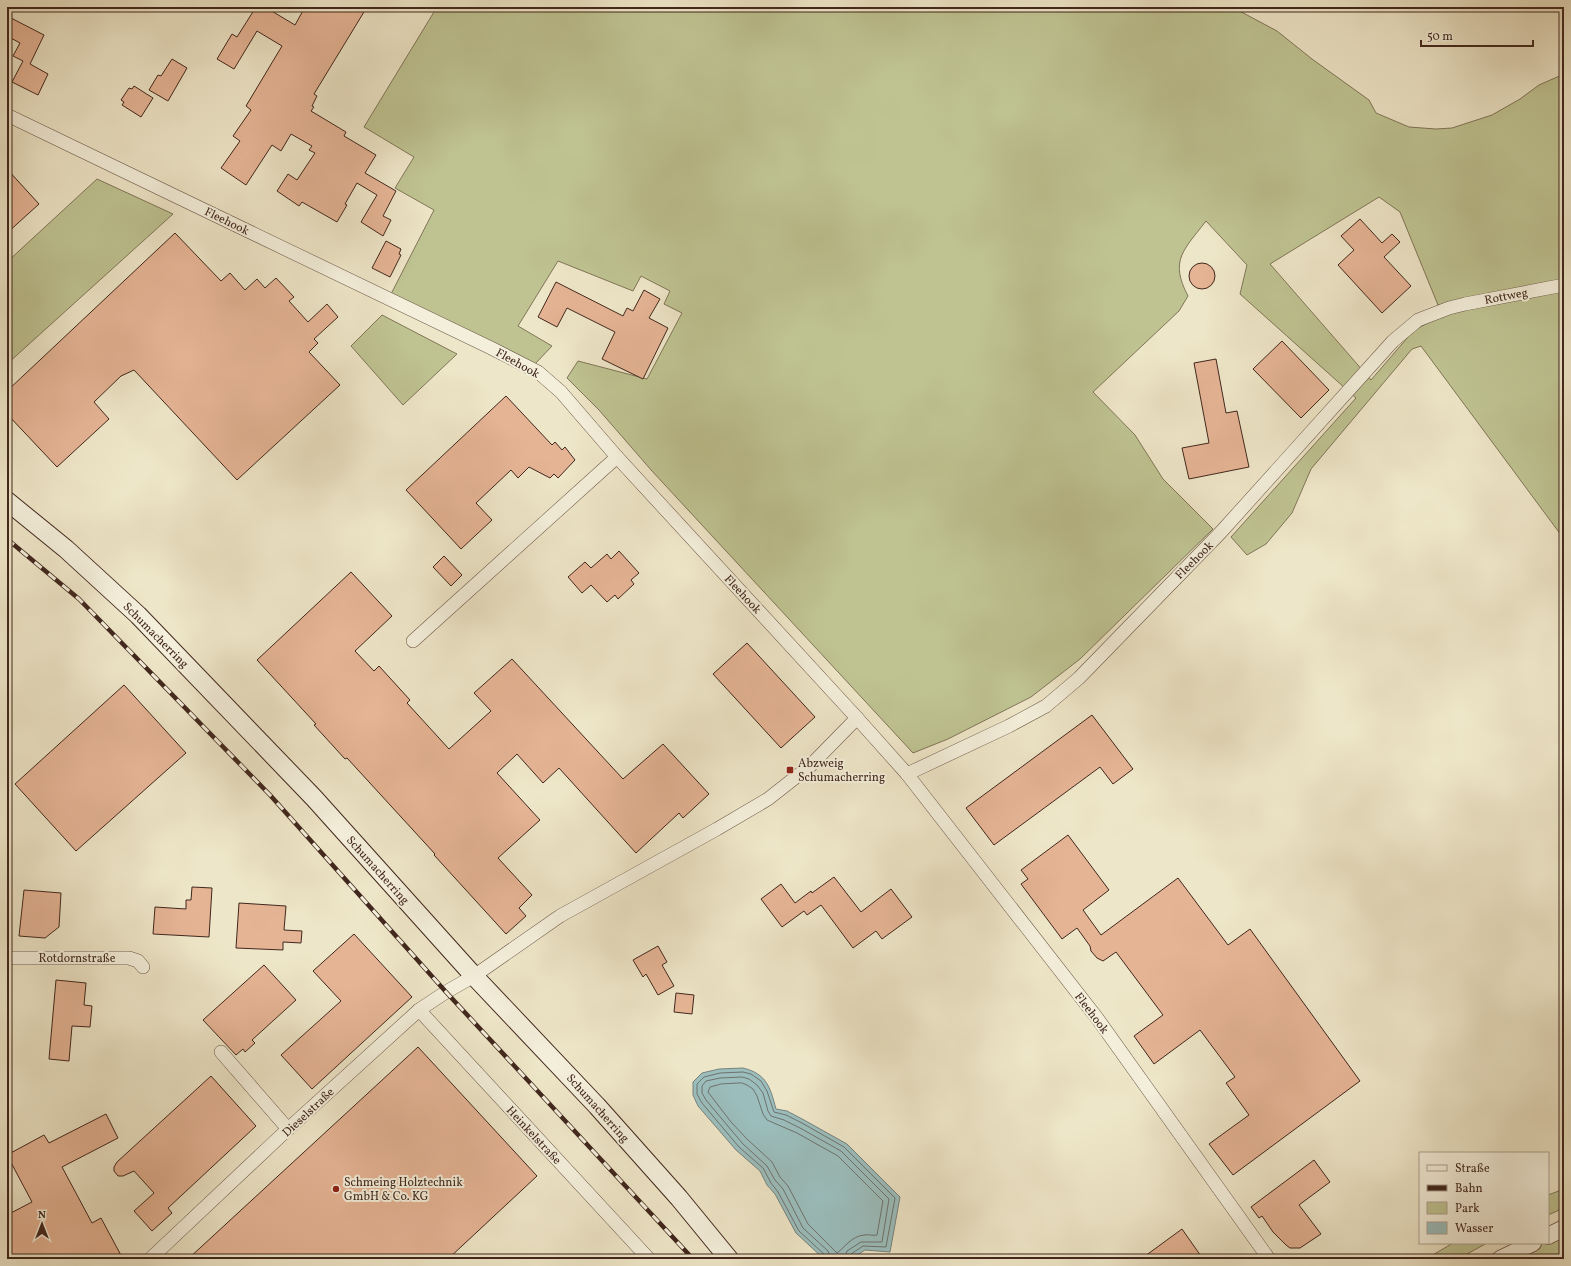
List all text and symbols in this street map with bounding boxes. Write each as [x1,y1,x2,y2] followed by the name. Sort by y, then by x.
[1421,22,1533,48] scale bar
[1427,29,1453,45] text: 50 m
[201,204,252,240] street label: Fleehook
[1483,285,1529,309] street label: Rottweg
[493,345,543,383] street label: Fleehook
[1172,538,1218,583] street label: Fleehook
[720,572,765,618] street label: Fleehook
[119,599,192,672] street label: Schumacherring
[798,756,885,786] place label: Abzweig Schumacherring
[785,765,795,775] marker: Abzweig Schumacherring
[342,833,412,908] street label: Schumacherring
[38,951,116,967] street label: Rotdornstraße
[1070,990,1112,1038] street label: Fleehook
[562,1071,632,1146] street label: Schumacherring
[279,1084,338,1141] street label: Dieselstraße
[502,1103,565,1169] street label: Heinkelstraße
[1419,1152,1549,1244] legend
[1455,1161,1490,1177] text: Straße
[344,1175,463,1205] place label: Schmeing Holztechnik GmbH & Co. KG
[1455,1181,1483,1197] text: Bahn
[331,1184,341,1194] marker: Schmeing Holztechnik GmbH & Co. KG
[1455,1201,1480,1217] text: Park
[22,1204,62,1244] north arrow
[38,1208,46,1223] text: N
[1455,1221,1493,1237] text: Wasser

